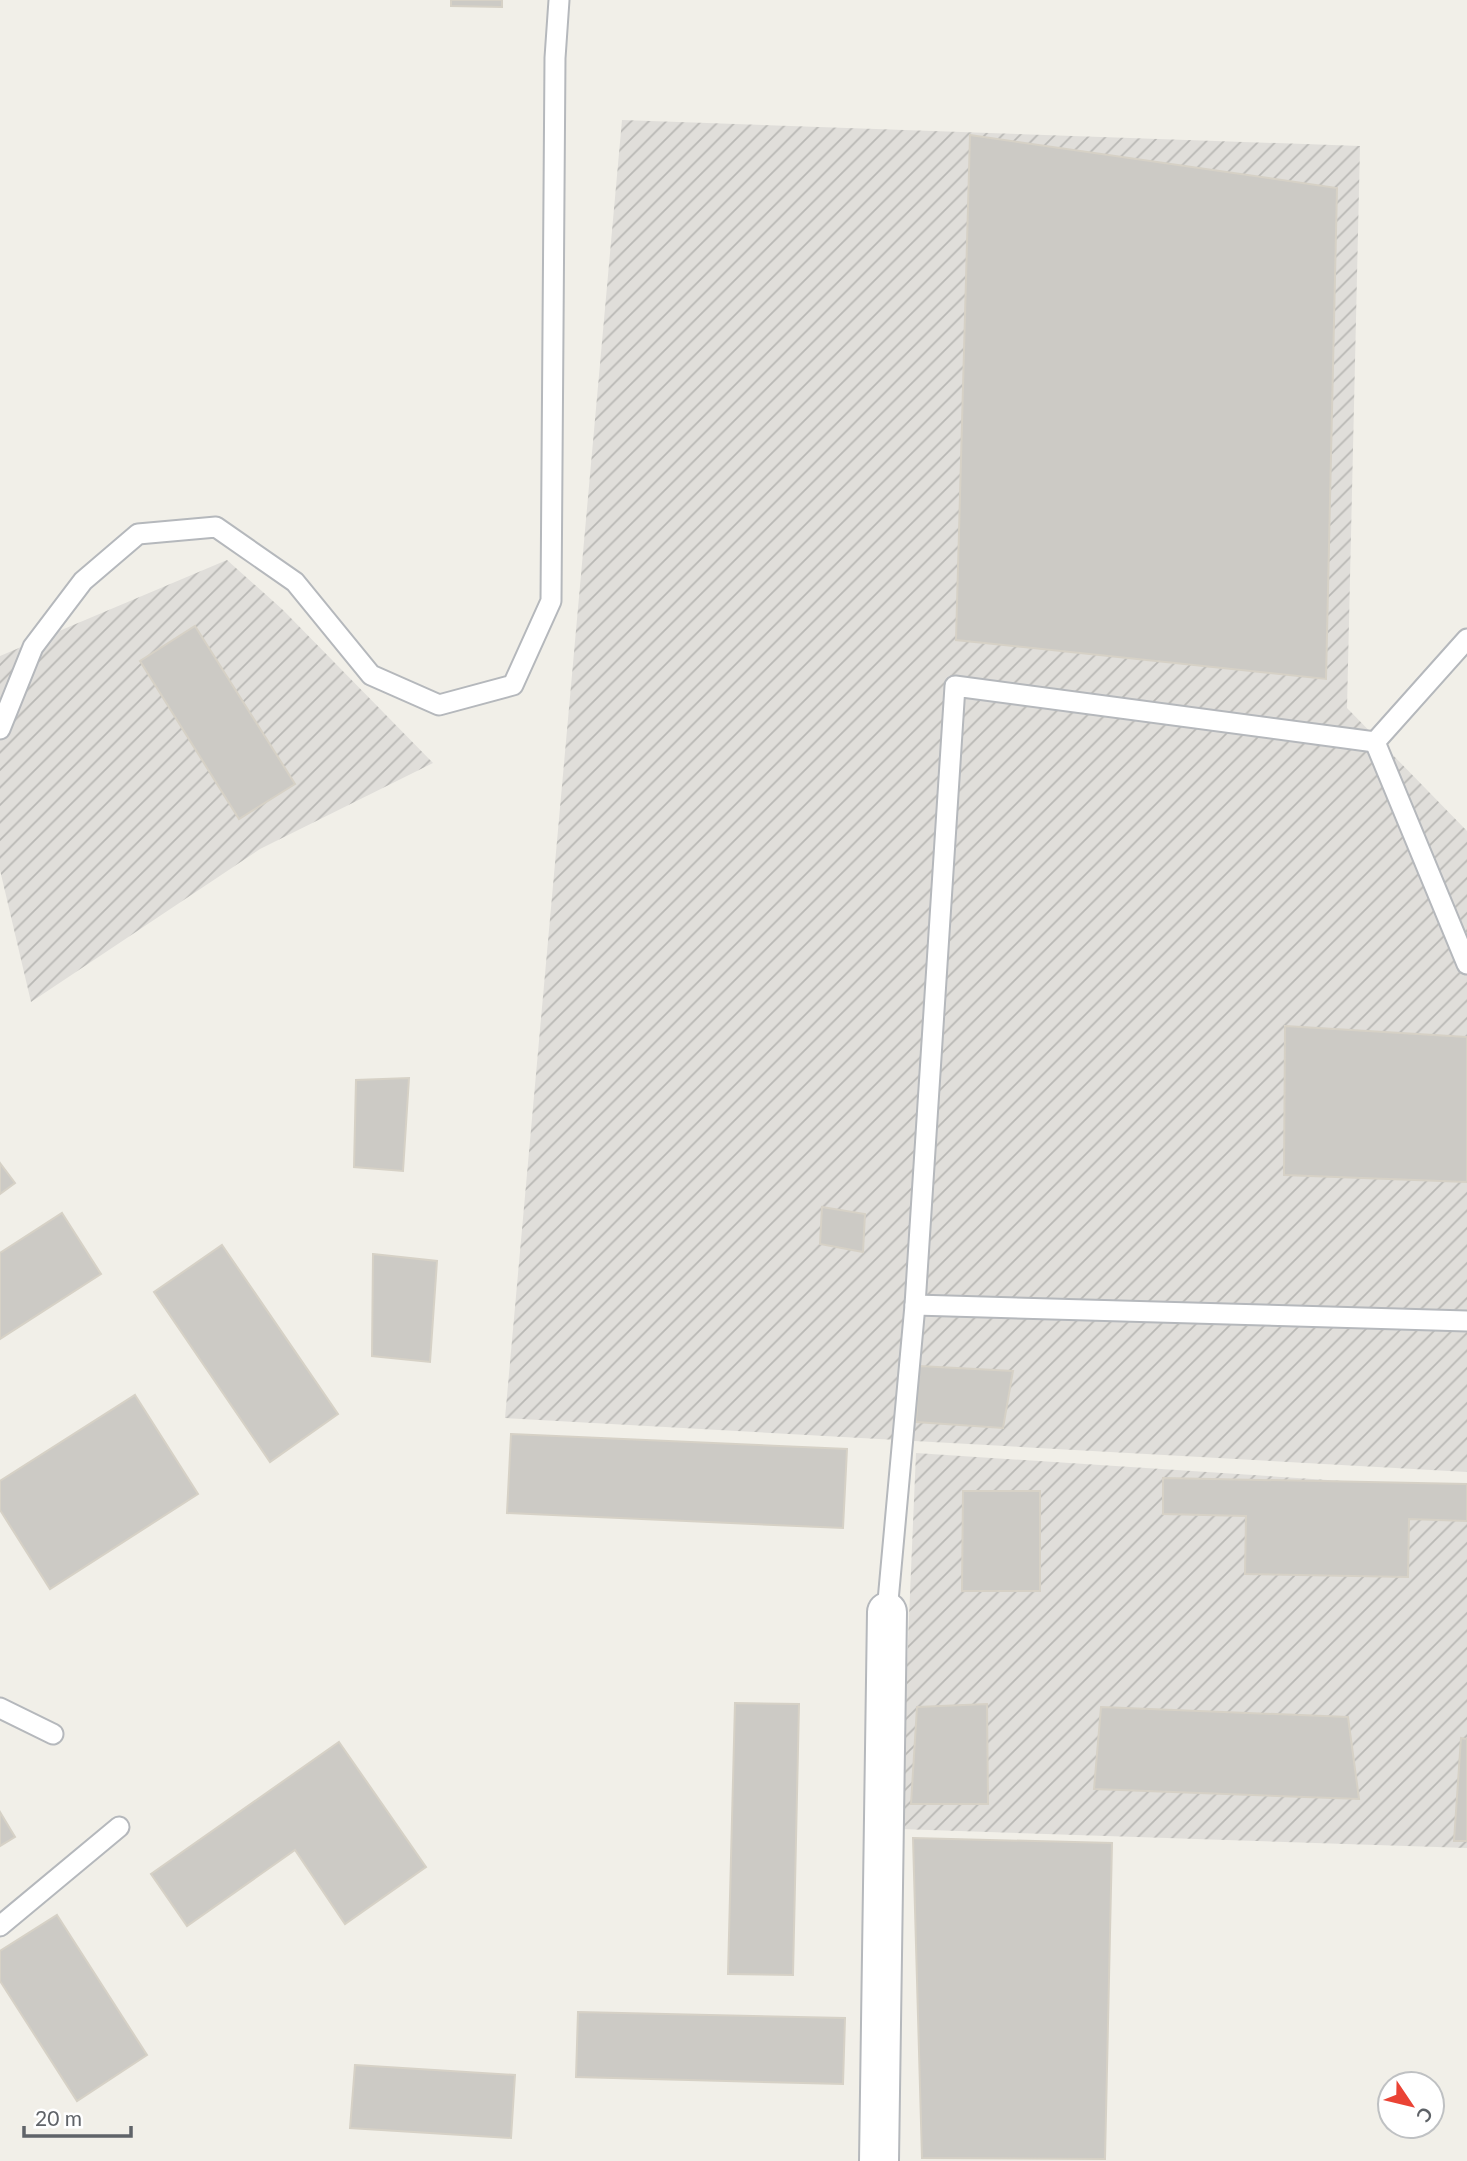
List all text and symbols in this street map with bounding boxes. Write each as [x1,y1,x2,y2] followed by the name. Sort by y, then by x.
[1376,2070,1446,2140] north arrow
[24,2094,131,2138] scale bar
[1412,2103,1438,2127] text: С
[35,2105,82,2130] text: 20 m

